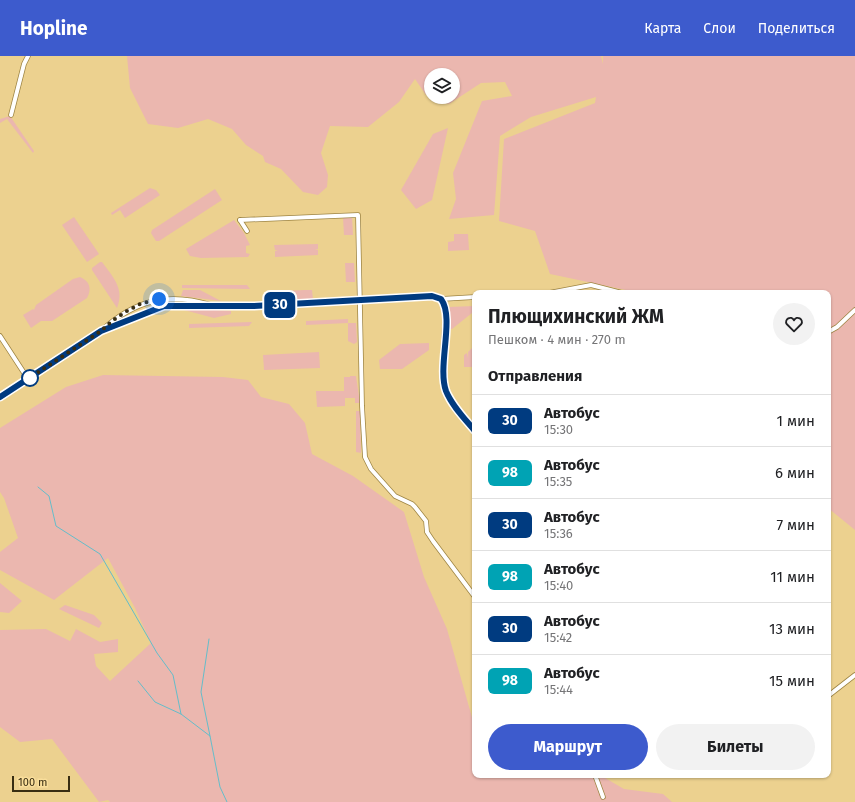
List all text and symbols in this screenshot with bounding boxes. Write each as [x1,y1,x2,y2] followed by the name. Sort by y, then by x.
[20,17,88,40] text: Hopline
[644,20,681,37] text: Карта
[703,20,736,37] text: Слои
[758,20,835,37] text: Поделиться
[424,68,460,104] map controls
[424,68,460,104] button: layers
[149,289,169,309] your location
[262,292,298,318] line badge: 30
[272,296,288,313] text: 30
[773,303,815,345] button: heart
[488,305,664,328] text: Плющихинский ЖМ
[488,332,626,347] text: Пешком · 4 мин · 270 m
[488,367,582,385] text: Отправления
[21,369,39,387] unlabelled marker
[544,404,600,422] text: Автобус
[502,412,518,429] text: 30
[777,412,815,430] text: 1 мин
[544,422,573,437] text: 15:30
[544,456,600,474] text: Автобус
[502,464,518,481] text: 98
[775,464,815,482] text: 6 мин
[544,474,572,489] text: 15:35
[544,508,600,526] text: Автобус
[502,516,518,533] text: 30
[776,516,815,534] text: 7 мин
[544,526,573,541] text: 15:36
[544,560,600,578] text: Автобус
[502,568,518,585] text: 98
[770,568,815,586] text: 11 мин
[544,578,573,593] text: 15:40
[544,612,600,630] text: Автобус
[502,620,518,637] text: 30
[769,620,815,638] text: 13 мин
[544,630,572,645] text: 15:42
[544,664,600,682] text: Автобус
[502,672,518,689] text: 98
[769,672,815,690] text: 15 мин
[544,682,573,697] text: 15:44
[488,724,648,770] button: Маршрут
[656,724,815,770] button: Билеты
[12,774,70,793] scale bar
[18,776,47,789] text: 100 m

